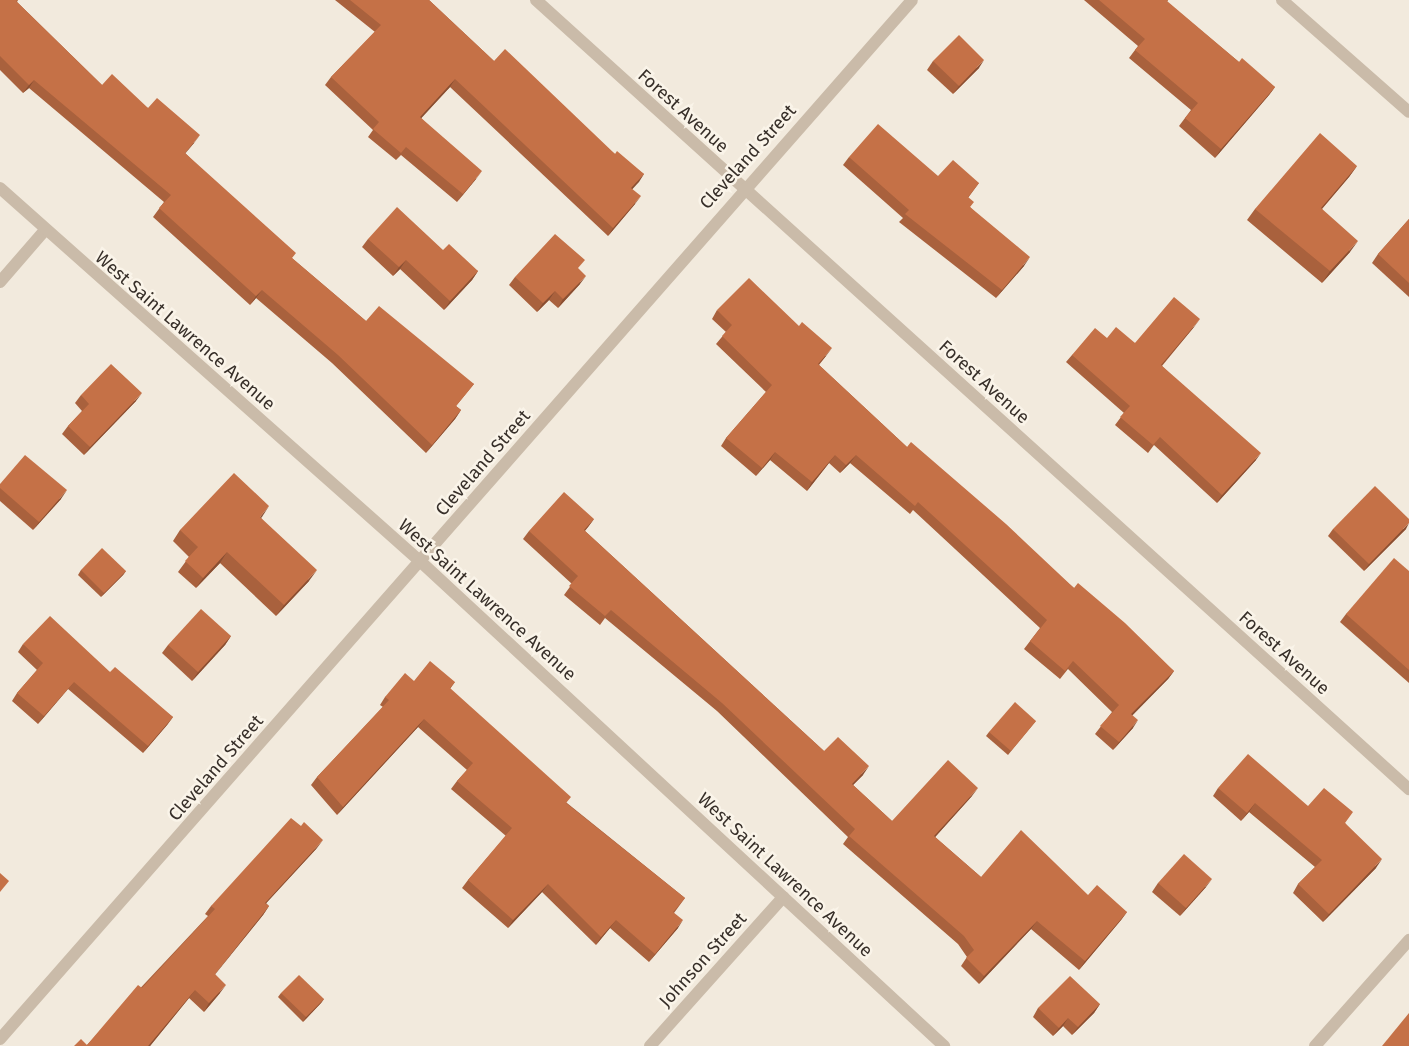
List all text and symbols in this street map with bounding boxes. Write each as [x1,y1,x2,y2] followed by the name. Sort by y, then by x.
[633,65,733,157] street label: Forest Avenue
[695,100,801,214] street label: Cleveland Street
[91,247,279,415] street label: West Saint Lawrence Avenue
[934,336,1034,428] street label: Forest Avenue
[431,406,535,520] street label: Cleveland Street
[394,515,580,685] street label: West Saint Lawrence Avenue
[1234,607,1334,699] street label: Forest Avenue
[164,711,268,825] street label: Cleveland Street
[693,788,877,962] street label: West Saint Lawrence Avenue
[655,908,751,1012] street label: Johnson Street

